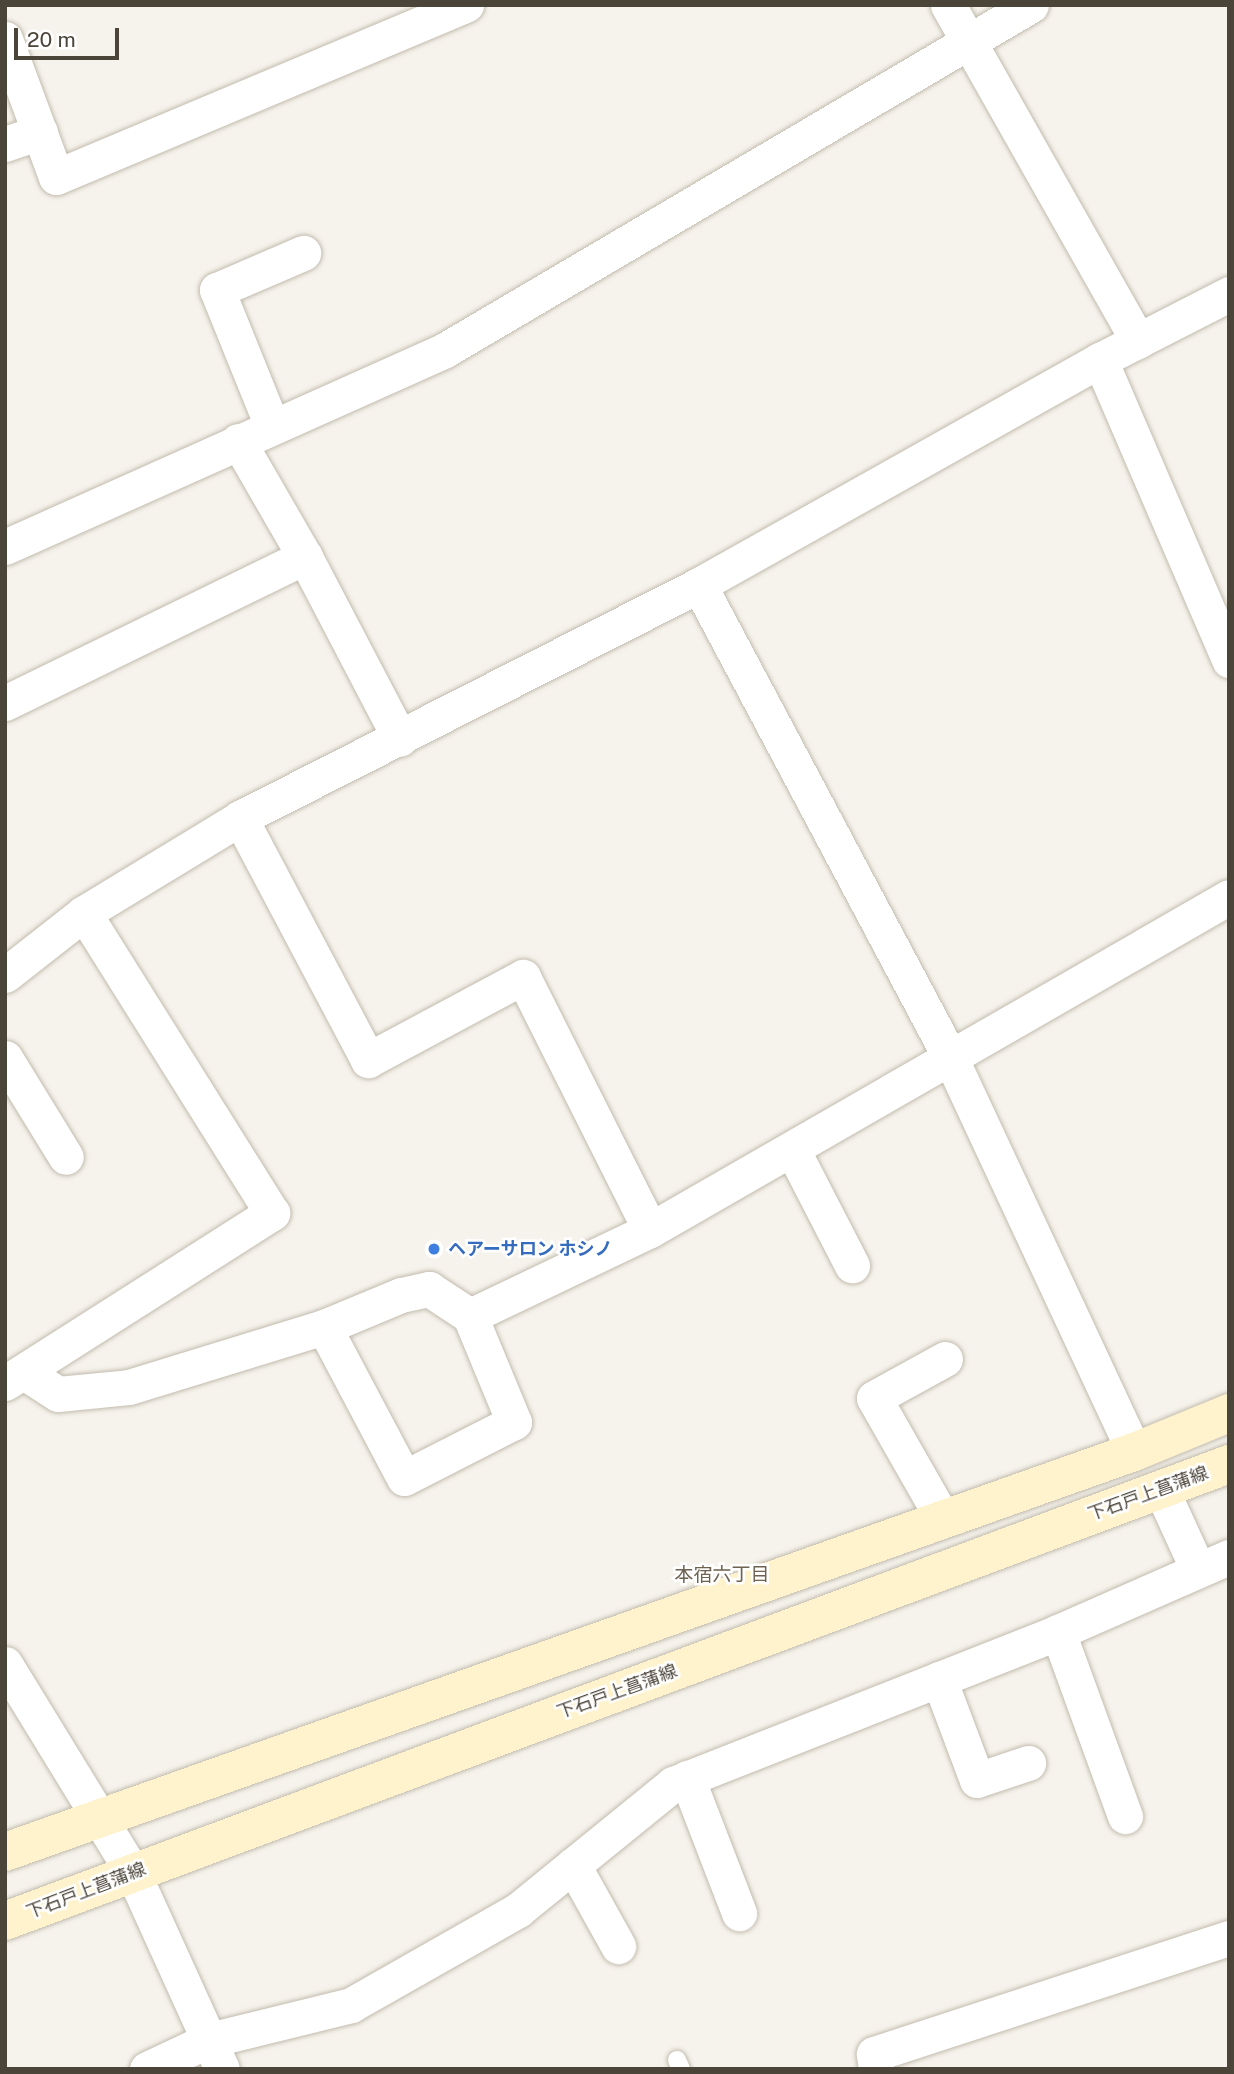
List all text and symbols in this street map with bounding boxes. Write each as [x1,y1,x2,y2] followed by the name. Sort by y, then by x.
[18,14,122,58] scale bar
[27,27,76,52] text: 20 m
[448,1238,613,1260] place label: ヘアーサロン ホシノ
[426,1241,442,1257] marker: ヘアーサロン ホシノ
[1085,1462,1211,1526] street label: 下石戸上菖蒲線
[675,1564,769,1586] district label: 本宿六丁目
[554,1660,680,1724] street label: 下石戸上菖蒲線
[23,1858,149,1924] street label: 下石戸上菖蒲線

